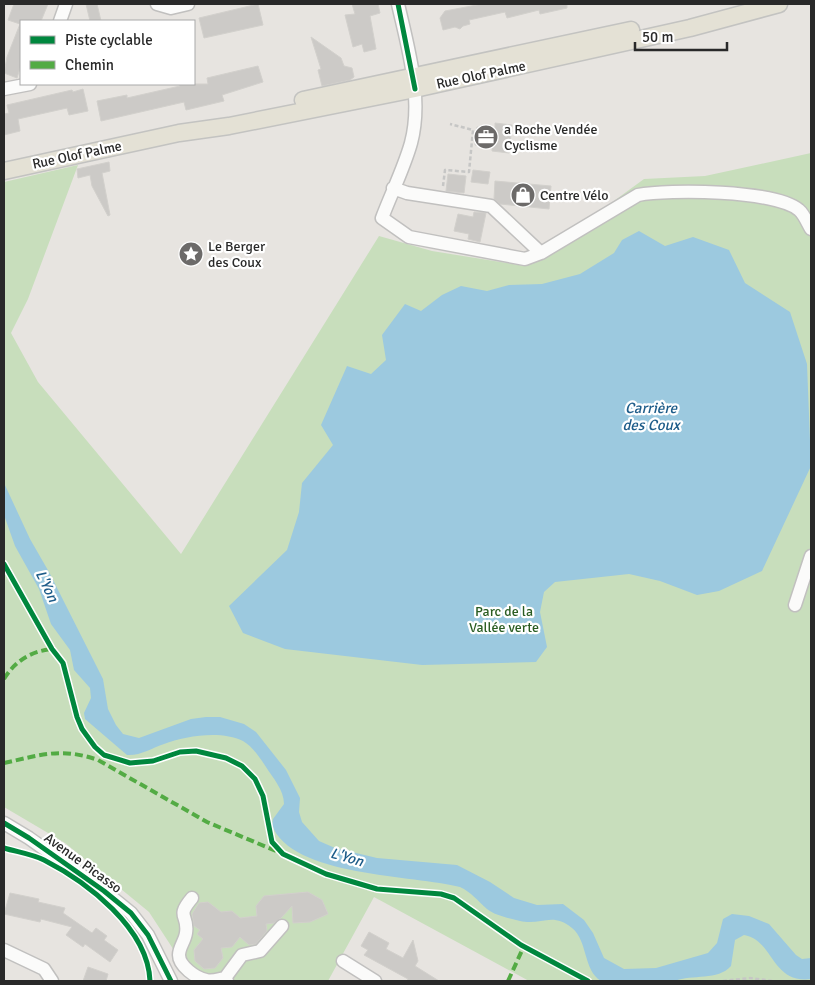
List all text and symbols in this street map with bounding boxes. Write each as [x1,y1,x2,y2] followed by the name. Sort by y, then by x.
[20,20,195,85] legend
[635,20,728,52] scale bar
[642,28,673,46] text: 50 m
[65,31,153,49] text: Piste cyclable
[65,56,114,74] text: Chemin
[435,57,527,93] street label: Rue Olof Palme
[504,121,597,154] place label: a Roche Vendée Cyclisme
[473,124,499,150] office icon: a Roche Vendée Cyclisme
[31,137,123,173] street label: Rue Olof Palme
[510,182,536,208] shop icon: Centre Vélo
[540,187,608,204] place label: Centre Vélo
[208,238,266,271] place label: Le Berger des Coux
[178,241,204,267] place icon: Le Berger des Coux
[622,399,682,434] water label: Carrière des Coux
[32,567,63,606] water label: L'Yon
[469,603,539,636] park label: Parc de la Vallée verte
[41,829,125,897] street label: Avenue Picasso
[328,844,366,870] water label: L'Yon

